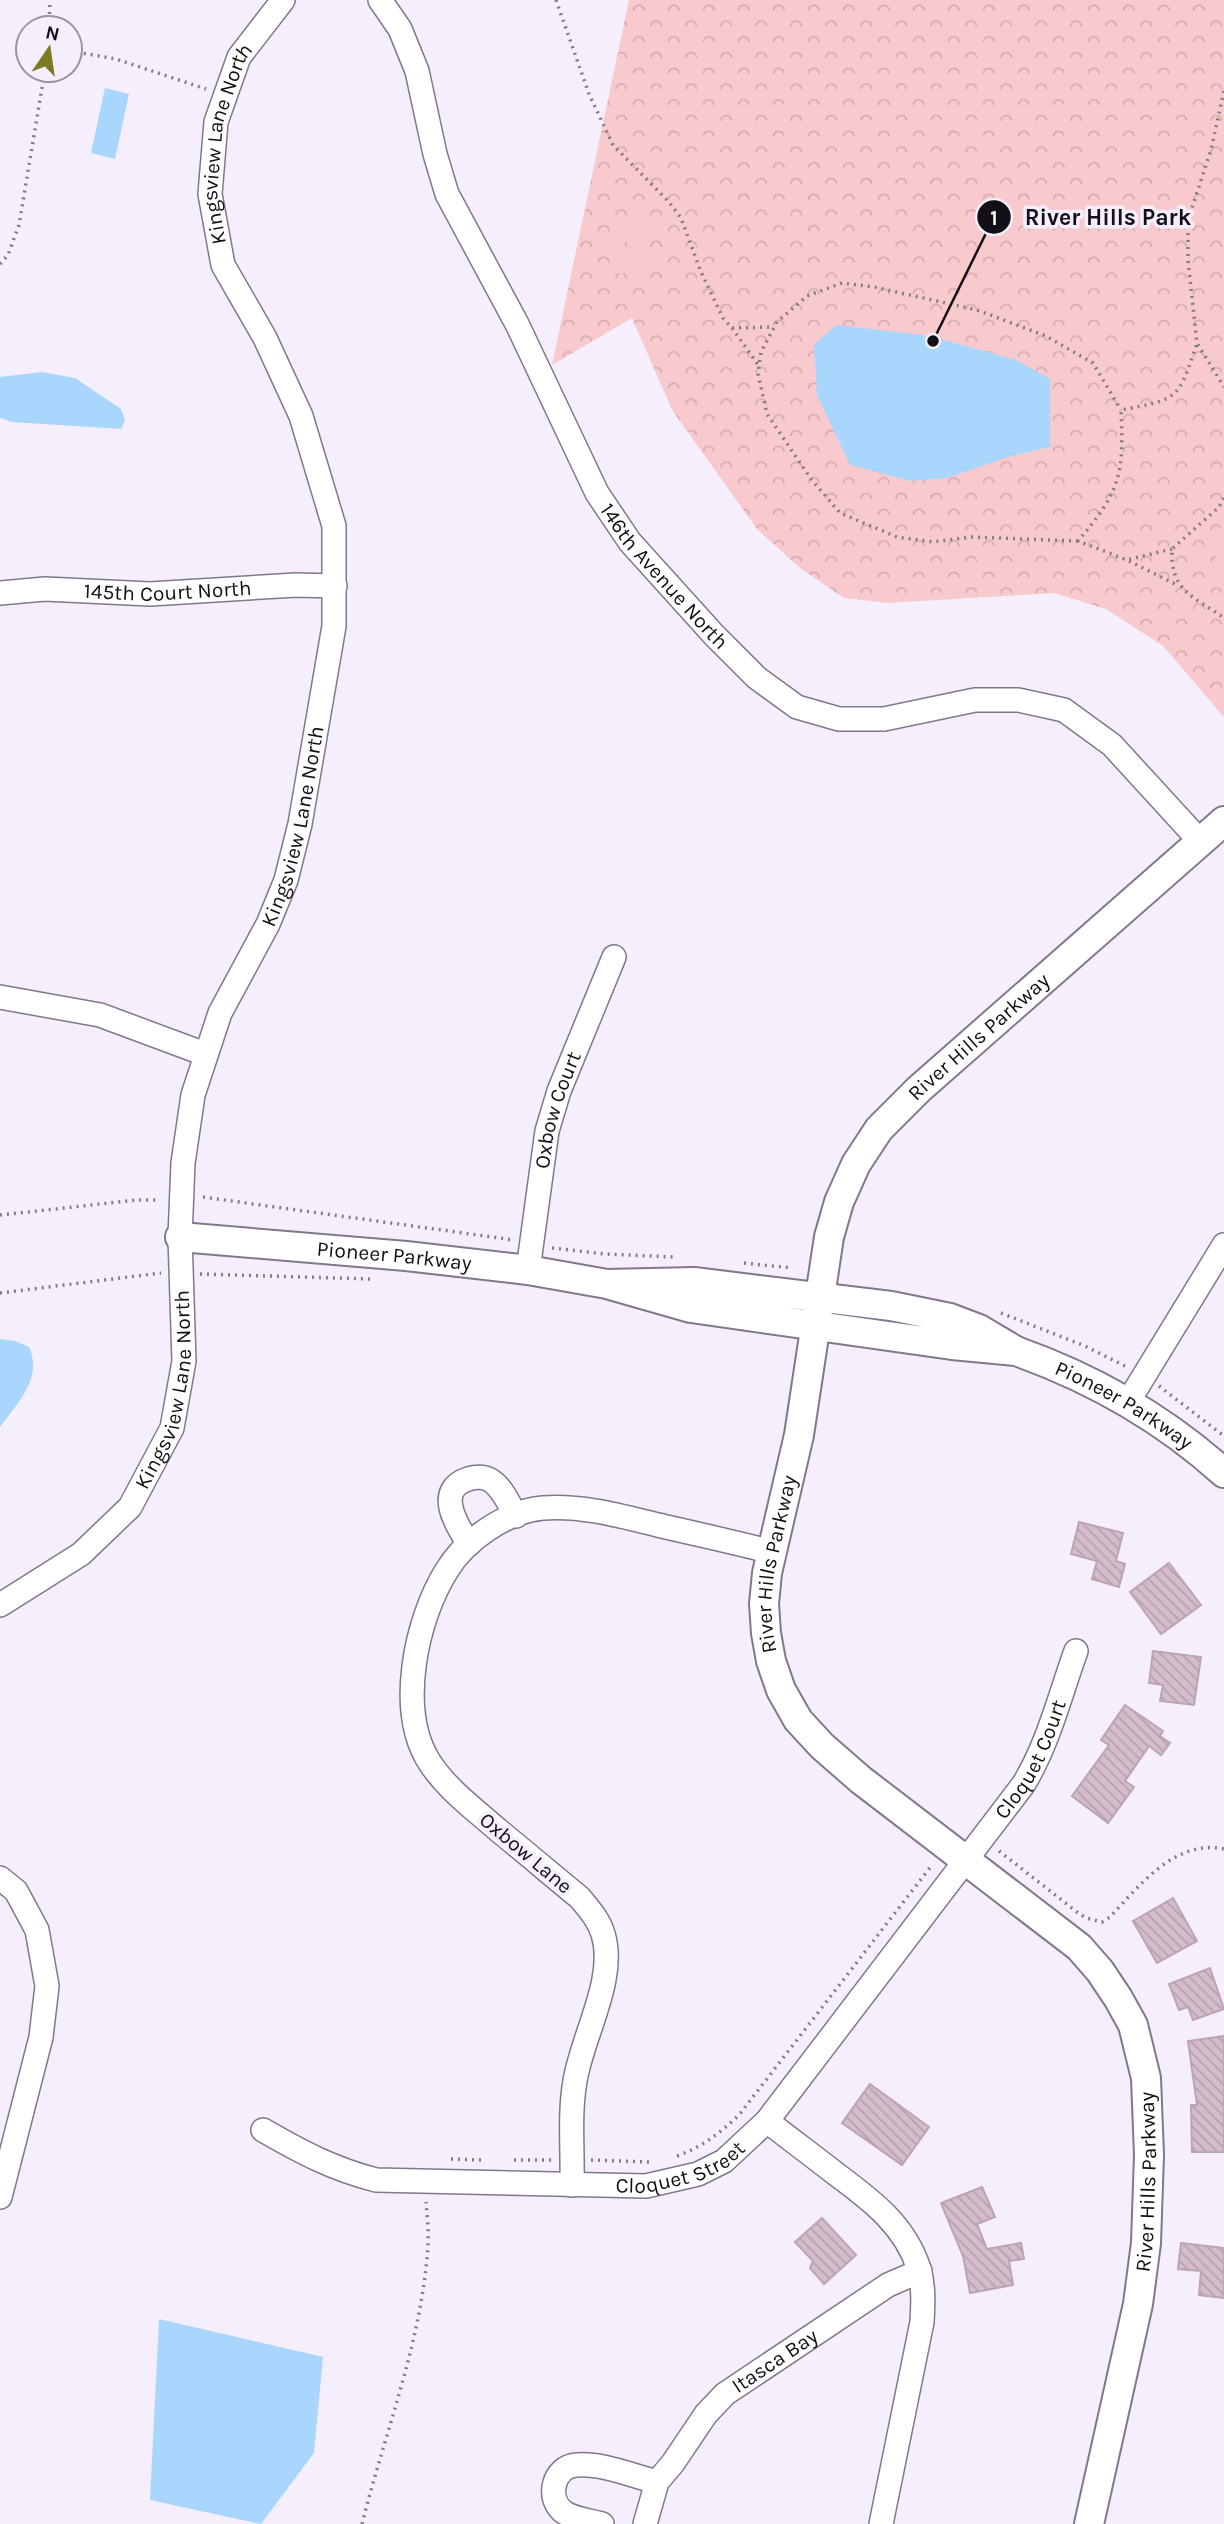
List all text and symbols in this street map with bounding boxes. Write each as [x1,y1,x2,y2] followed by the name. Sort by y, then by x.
[14,14,84,84] north arrow
[43,21,62,46] text: N
[198,38,257,246] street label: Kingsview Lane North
[976,195,1206,239] callout: River Hills Park
[1025,204,1192,231] text: River Hills Park
[990,206,998,230] text: 1
[595,499,733,654] street label: 146th Avenue North
[83,576,252,606] street label: 145th Court North
[256,724,329,930] street label: Kingsview Lane North
[903,968,1054,1105] street label: River Hills Parkway
[530,1048,586,1170] street label: Oxbow Court
[316,1237,473,1275] street label: Pioneer Parkway
[130,1290,196,1493] street label: Kingsview Lane North
[1051,1356,1198,1455] street label: Pioneer Parkway
[752,1473,801,1655] street label: River Hills Parkway
[990,1697,1071,1824] street label: Cloquet Court
[475,1807,577,1899] street label: Oxbow Lane
[1130,2091,1161,2273] street label: River Hills Parkway
[615,2136,750,2198] street label: Cloquet Street
[727,2323,822,2398] street label: Itasca Bay

